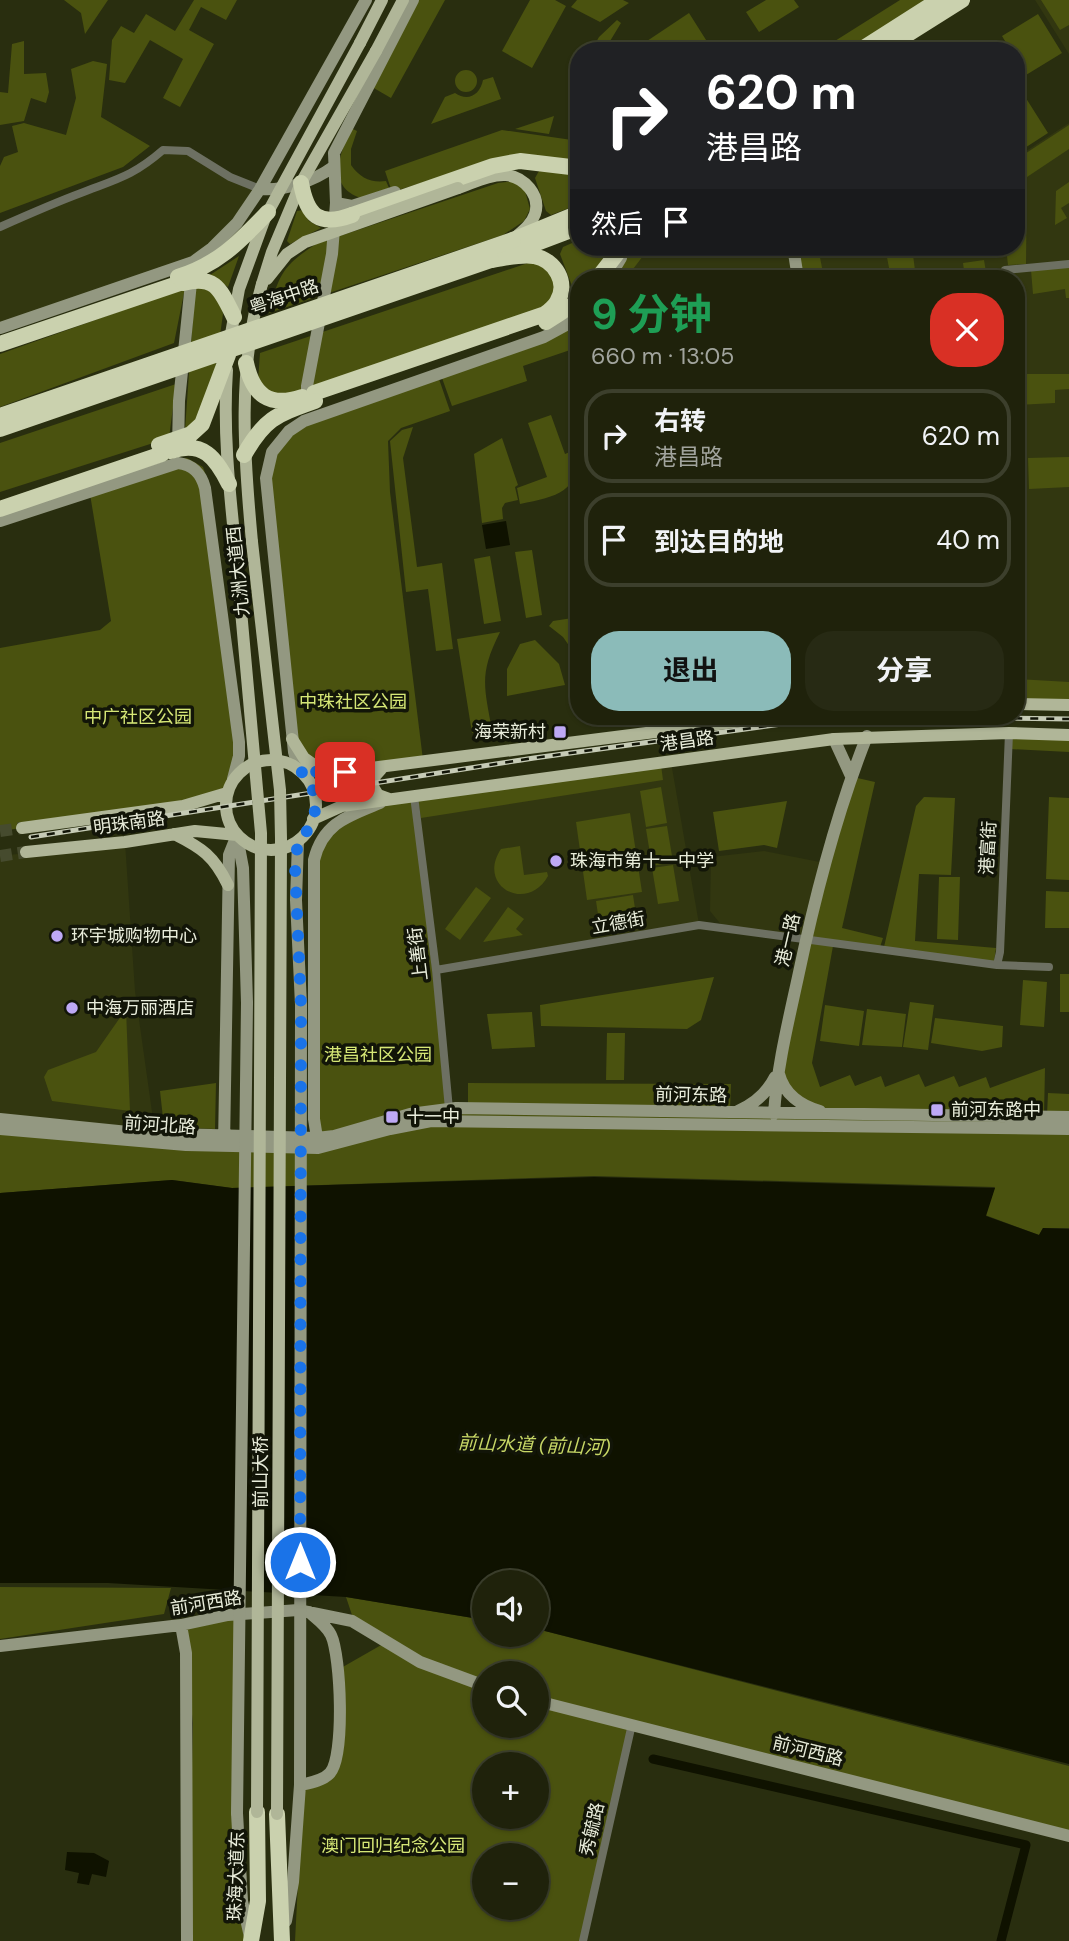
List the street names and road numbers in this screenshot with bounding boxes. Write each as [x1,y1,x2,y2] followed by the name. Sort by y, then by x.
[246,274,322,320] street label: 粤海中路
[221,525,255,617] street label: 九洲大道西
[659,725,715,757] street label: 港昌路
[92,806,166,840] street label: 明珠南路
[975,820,1001,876] street label: 港富街
[589,906,647,940] street label: 立德街
[770,911,806,969] street label: 港一路
[403,926,433,982] street label: 上善街
[655,1082,727,1108] street label: 前河东路
[123,1111,197,1139] street label: 前河北路
[249,1436,273,1508] street label: 前山大桥
[169,1586,243,1620] street label: 前河西路
[770,1731,846,1771] street label: 前河西路
[574,1800,610,1858] street label: 秀毓路
[222,1831,250,1921] street label: 珠海大道东

